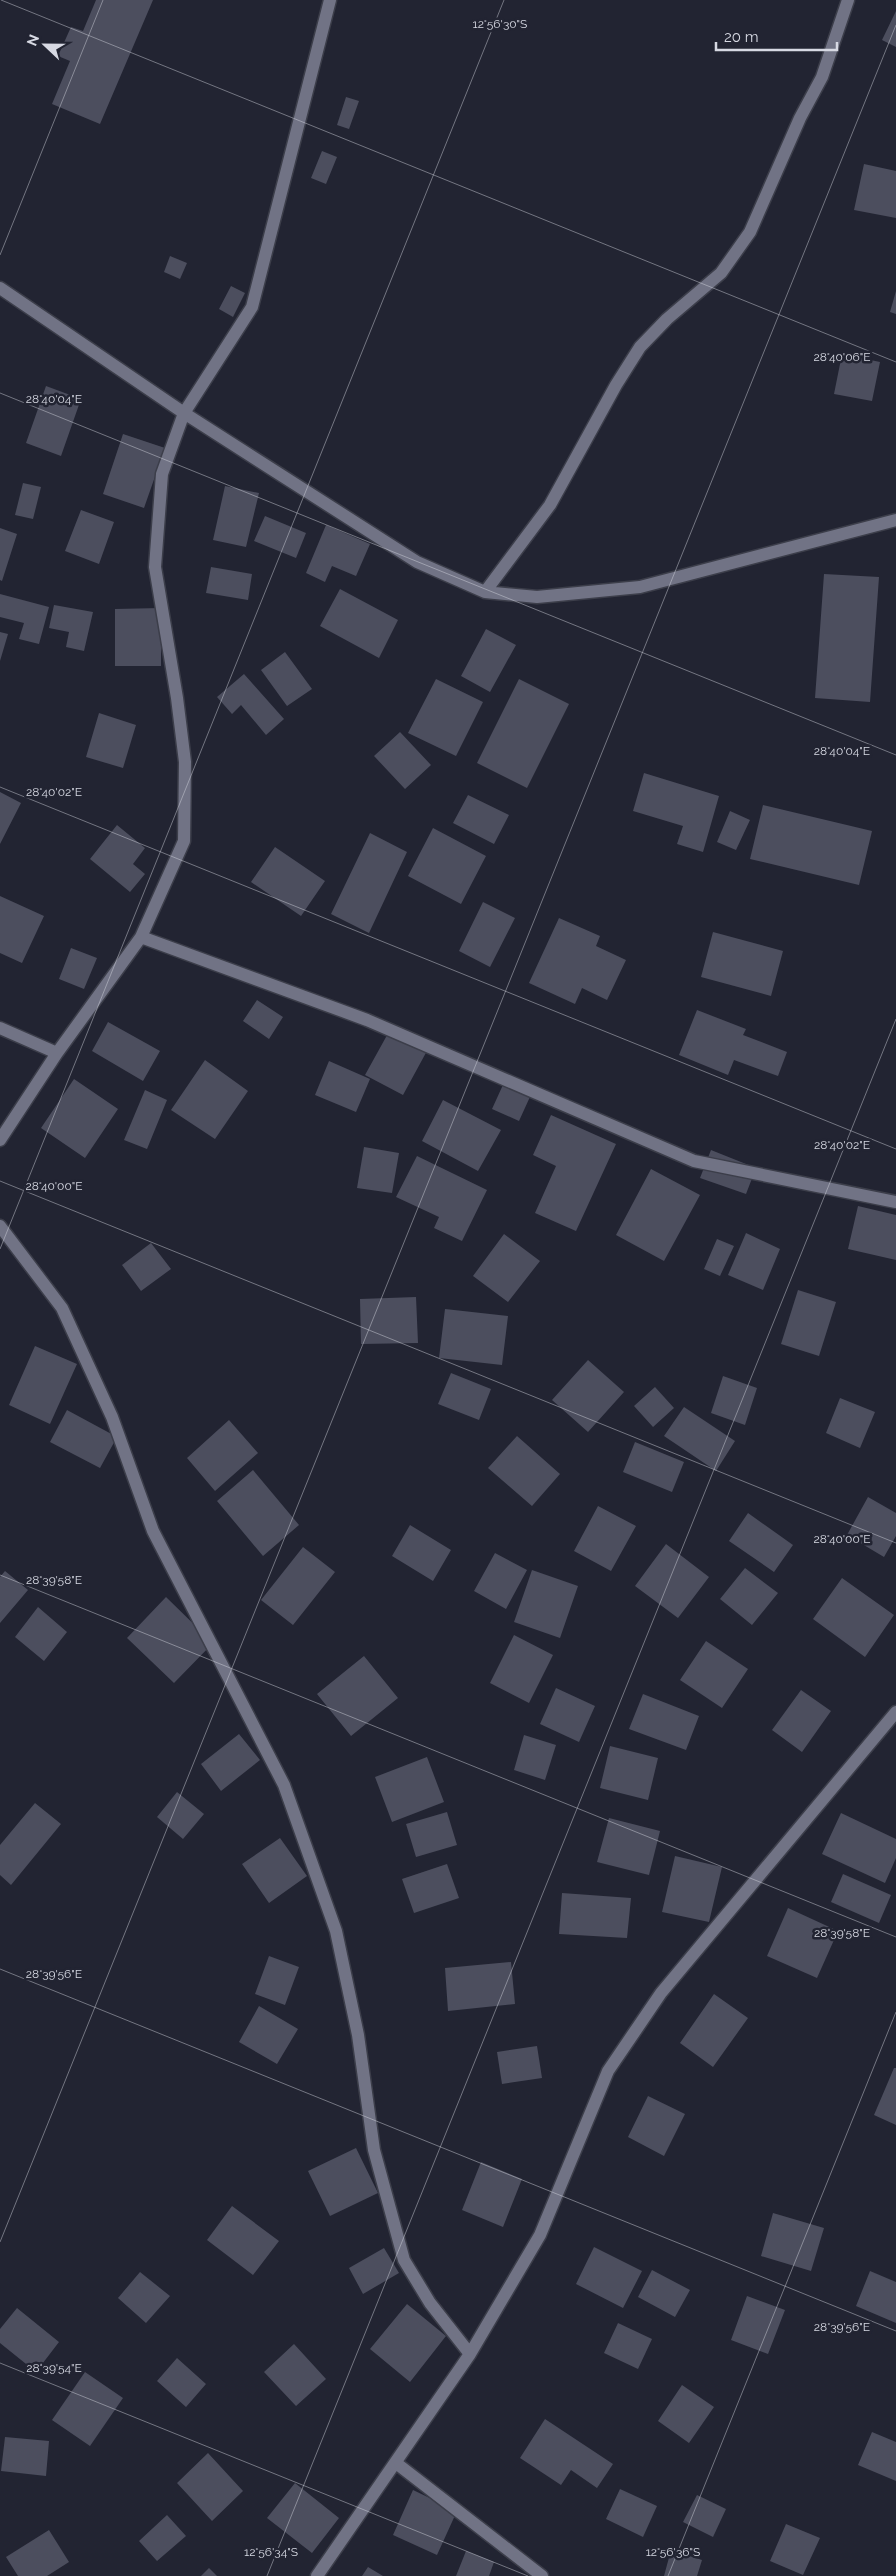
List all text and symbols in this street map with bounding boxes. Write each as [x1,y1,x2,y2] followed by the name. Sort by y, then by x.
[473,17,527,31] text: 12°56'30"S
[20,20,70,70] north arrow
[716,20,837,52] scale bar
[724,28,759,46] text: 20 m
[24,32,42,48] text: N
[813,350,871,364] text: 28°40'06"E
[26,392,82,406] text: 28°40'04"E
[814,744,870,758] text: 28°40'04"E
[26,785,82,799] text: 28°40'02"E
[814,1138,870,1152] text: 28°40'02"E
[25,1179,83,1193] text: 28°40'00"E
[813,1532,871,1546] text: 28°40'00"E
[26,1573,82,1587] text: 28°39'58"E
[814,1926,870,1940] text: 28°39'58"E
[26,1967,82,1981] text: 28°39'56"E
[814,2320,870,2334] text: 28°39'56"E
[26,2361,82,2375] text: 28°39'54"E
[244,2545,298,2559] text: 12°56'34"S
[646,2545,700,2559] text: 12°56'36"S

